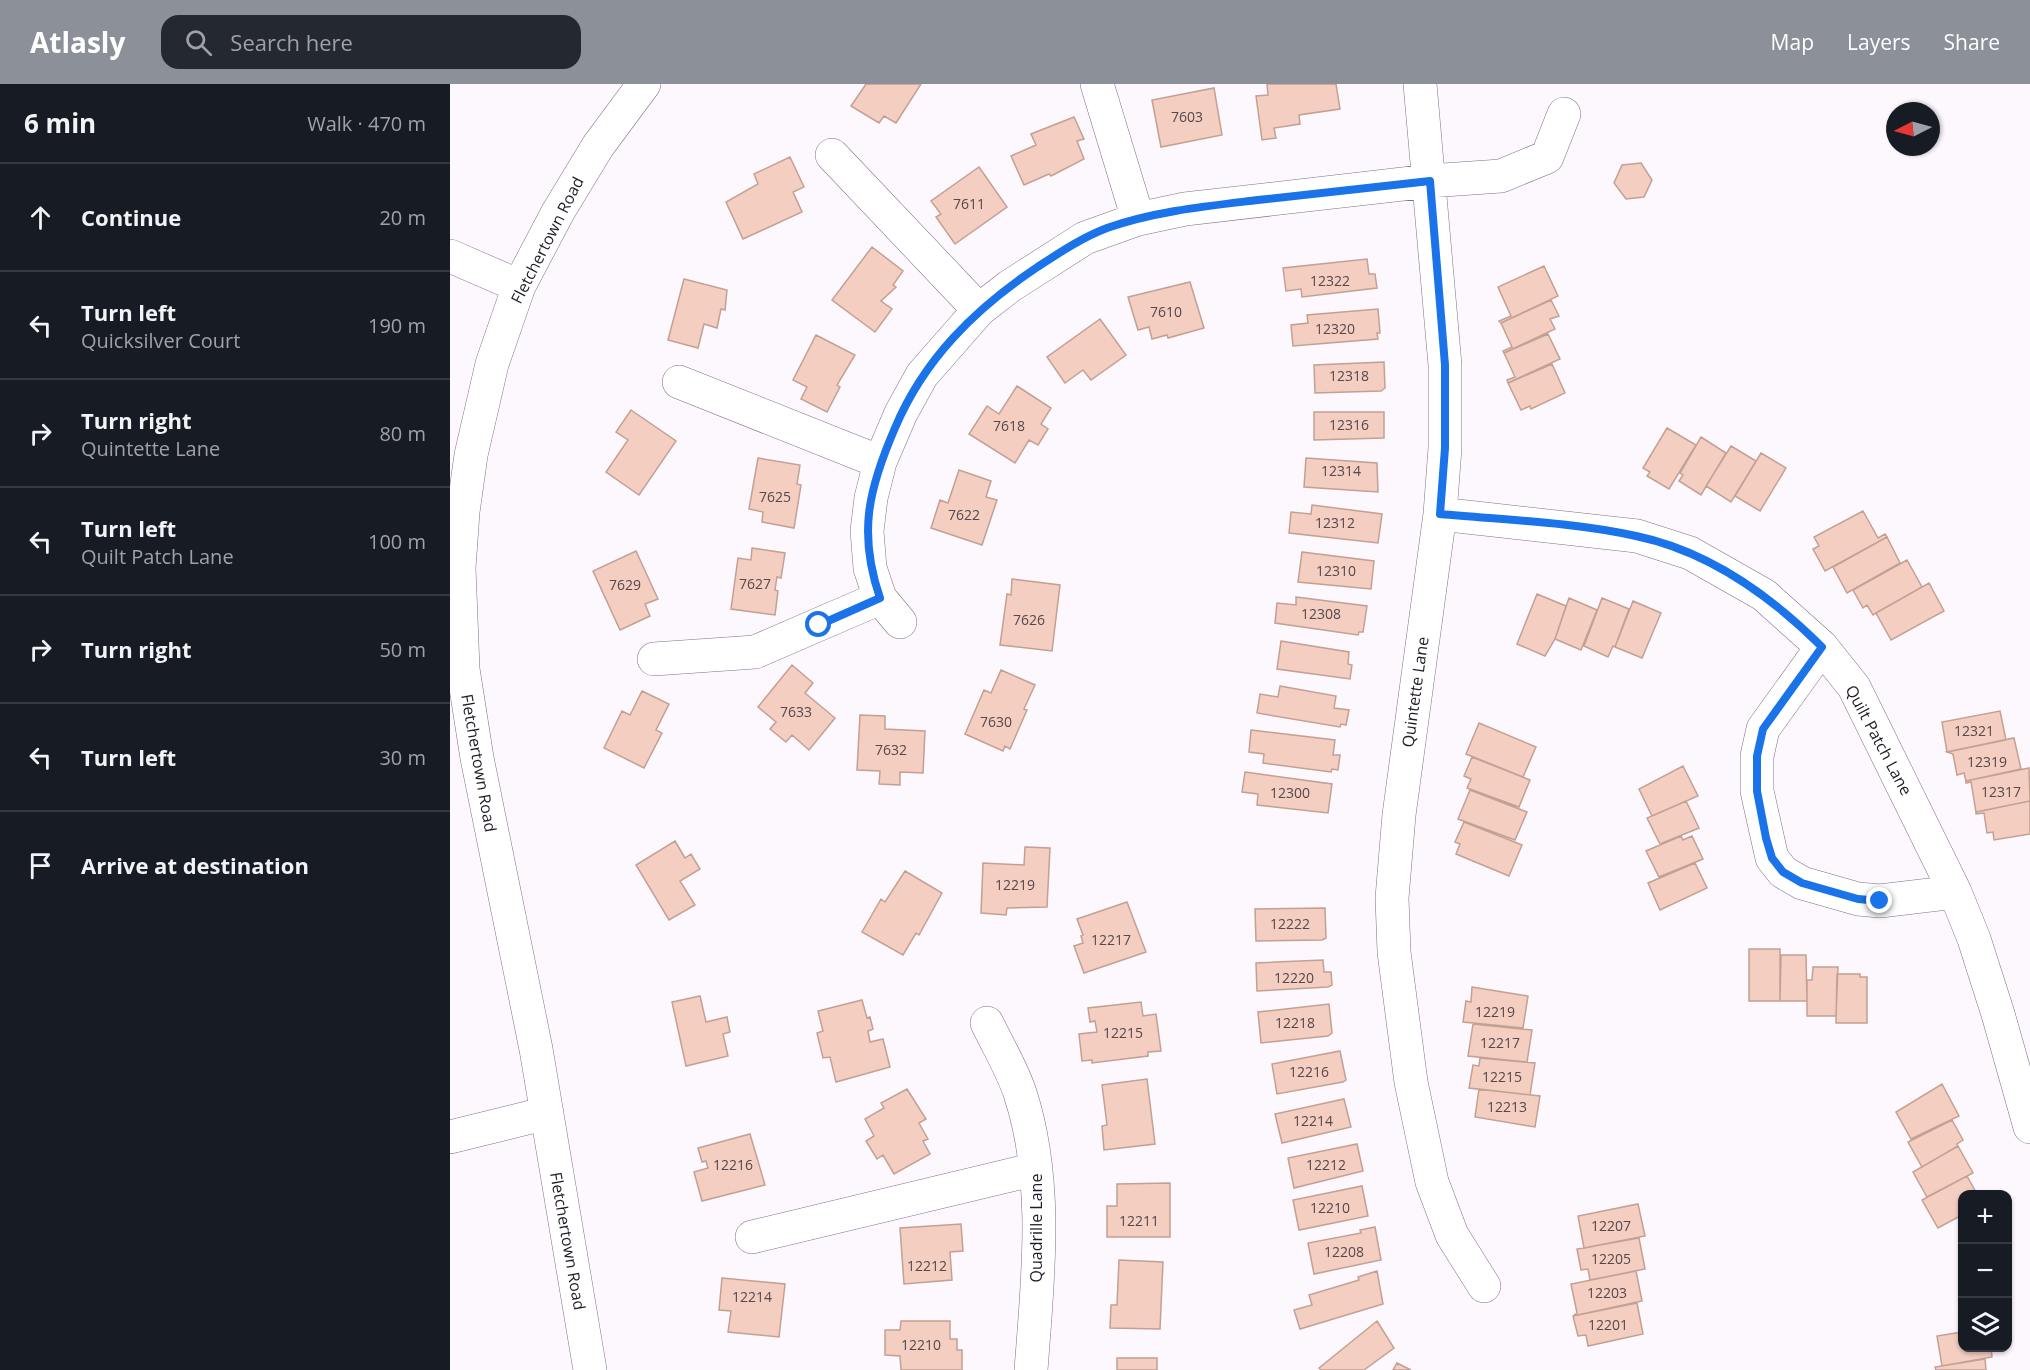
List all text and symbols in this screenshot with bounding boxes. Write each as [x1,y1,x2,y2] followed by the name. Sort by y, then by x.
[161,15,581,69] search box
[30,23,125,61] text: Atlasly
[182,26,215,59] icon: search
[230,27,353,57] text: Search here
[1771,28,1814,56] text: Map
[1847,28,1911,56] text: Layers
[1944,28,2000,56] text: Share
[1886,102,1940,156] north arrow
[24,105,96,141] text: 6 min
[1171,107,1203,126] house number: 7603
[307,110,426,137] text: Walk · 470 m
[505,173,589,307] street label: Fletchertown Road
[953,194,985,213] house number: 7611
[24,201,57,234] icon: ahead
[81,202,181,232] text: Continue
[379,204,426,231] text: 20 m
[1310,271,1350,290] house number: 12322
[81,297,176,327] text: Turn left
[1150,302,1182,321] house number: 7610
[24,309,57,342] icon: left
[368,312,426,339] text: 190 m
[1315,319,1355,338] house number: 12320
[81,327,240,354] text: Quicksilver Court
[1329,366,1369,385] house number: 12318
[81,405,192,435] text: Turn right
[1329,415,1369,434] house number: 12316
[993,416,1025,435] house number: 7618
[24,417,57,450] icon: right
[379,420,426,447] text: 80 m
[81,435,220,462] text: Quintette Lane
[1321,461,1361,480] house number: 12314
[759,487,791,506] house number: 7625
[948,505,980,524] house number: 7622
[81,513,176,543] text: Turn left
[1315,513,1355,532] house number: 12312
[24,525,57,558] icon: left
[368,528,426,555] text: 100 m
[81,543,234,570] text: Quilt Patch Lane
[1316,561,1356,580] house number: 12310
[739,574,771,593] house number: 7627
[609,575,641,594] house number: 7629
[1301,604,1341,623] house number: 12308
[1013,610,1045,629] house number: 7626
[805,611,831,637] route start
[24,633,57,666] icon: right
[81,634,192,664] text: Turn right
[1396,635,1434,749] street label: Quintette Lane
[379,636,426,663] text: 50 m
[1841,681,1917,799] street label: Quilt Patch Lane
[456,692,502,834] street label: Fletchertown Road
[780,702,812,721] house number: 7633
[980,712,1012,731] house number: 7630
[1954,721,1994,740] house number: 12321
[875,740,907,759] house number: 7632
[24,741,57,774] icon: left
[81,742,176,772] text: Turn left
[379,744,426,771] text: 30 m
[1967,752,2007,771] house number: 12319
[1981,782,2021,801] house number: 12317
[1270,783,1310,802] house number: 12300
[24,849,57,882] icon: arrive
[81,850,309,880] text: Arrive at destination
[995,875,1035,894] house number: 12219
[1866,887,1892,913] route end
[1270,914,1310,933] house number: 12222
[1091,930,1131,949] house number: 12217
[1274,968,1314,987] house number: 12220
[1475,1002,1515,1021] house number: 12219
[1275,1013,1315,1032] house number: 12218
[1103,1023,1143,1042] house number: 12215
[1480,1033,1520,1052] house number: 12217
[1289,1062,1329,1081] house number: 12216
[1482,1067,1522,1086] house number: 12215
[1487,1097,1527,1116] house number: 12213
[1293,1111,1333,1130] house number: 12214
[713,1155,753,1174] house number: 12216
[1306,1155,1346,1174] house number: 12212
[545,1170,591,1312] street label: Fletchertown Road
[1025,1174,1047,1282] street label: Quadrille Lane
[1958,1190,2012,1352] map controls
[1958,1190,2012,1244] button: +
[1310,1198,1350,1217] house number: 12210
[1119,1211,1159,1230] house number: 12211
[1591,1216,1631,1235] house number: 12207
[1324,1242,1364,1261] house number: 12208
[1958,1244,2012,1298] button: −
[1591,1249,1631,1268] house number: 12205
[907,1256,947,1275] house number: 12212
[1587,1283,1627,1302] house number: 12203
[732,1287,772,1306] house number: 12214
[1958,1298,2012,1352] button: layers
[1588,1315,1628,1334] house number: 12201
[901,1335,941,1354] house number: 12210

